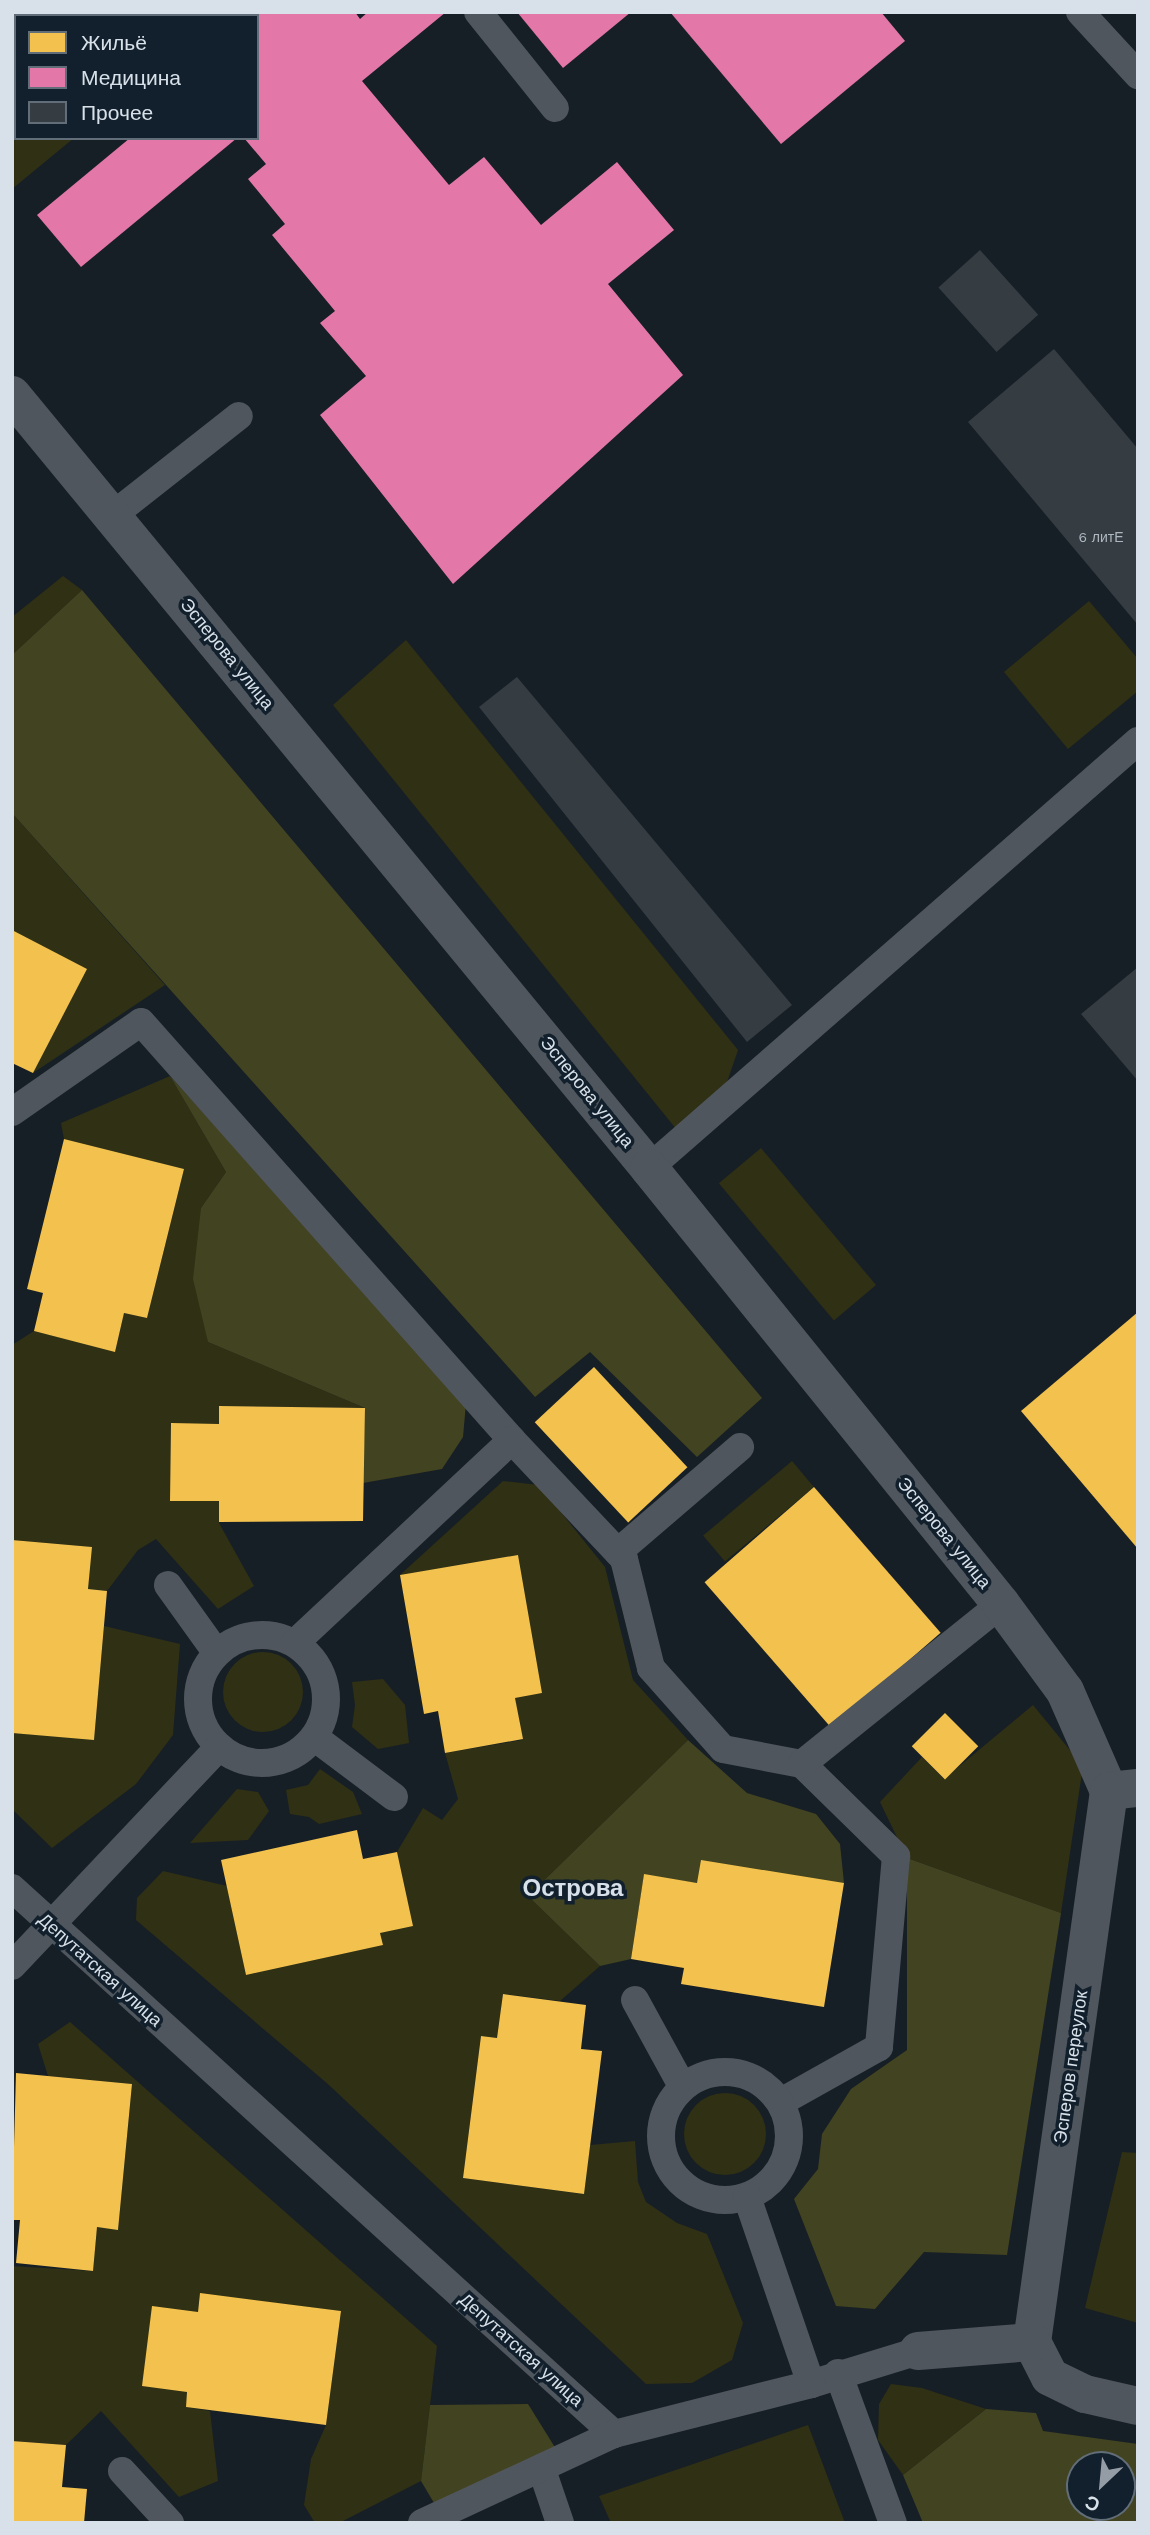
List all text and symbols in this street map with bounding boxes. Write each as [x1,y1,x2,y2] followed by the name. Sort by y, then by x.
[14,14,259,140] legend
[81,30,147,55] text: Жильё
[81,65,181,90] text: Медицина
[81,100,153,125] text: Прочее
[1078,529,1124,545] house number: 6 литЕ
[176,594,278,714] street label: Эсперова улица
[536,1032,638,1152] street label: Эсперова улица
[893,1473,995,1593] street label: Эсперова улица
[523,1875,623,1903] district label: Острова
[34,1909,166,2031] street label: Депутатская улица
[1050,1989,1092,2145] street label: Эсперов переулок
[455,2289,587,2411] street label: Депутатская улица
[1066,2451,1136,2521] north arrow
[1081,2490,1104,2517] text: С

